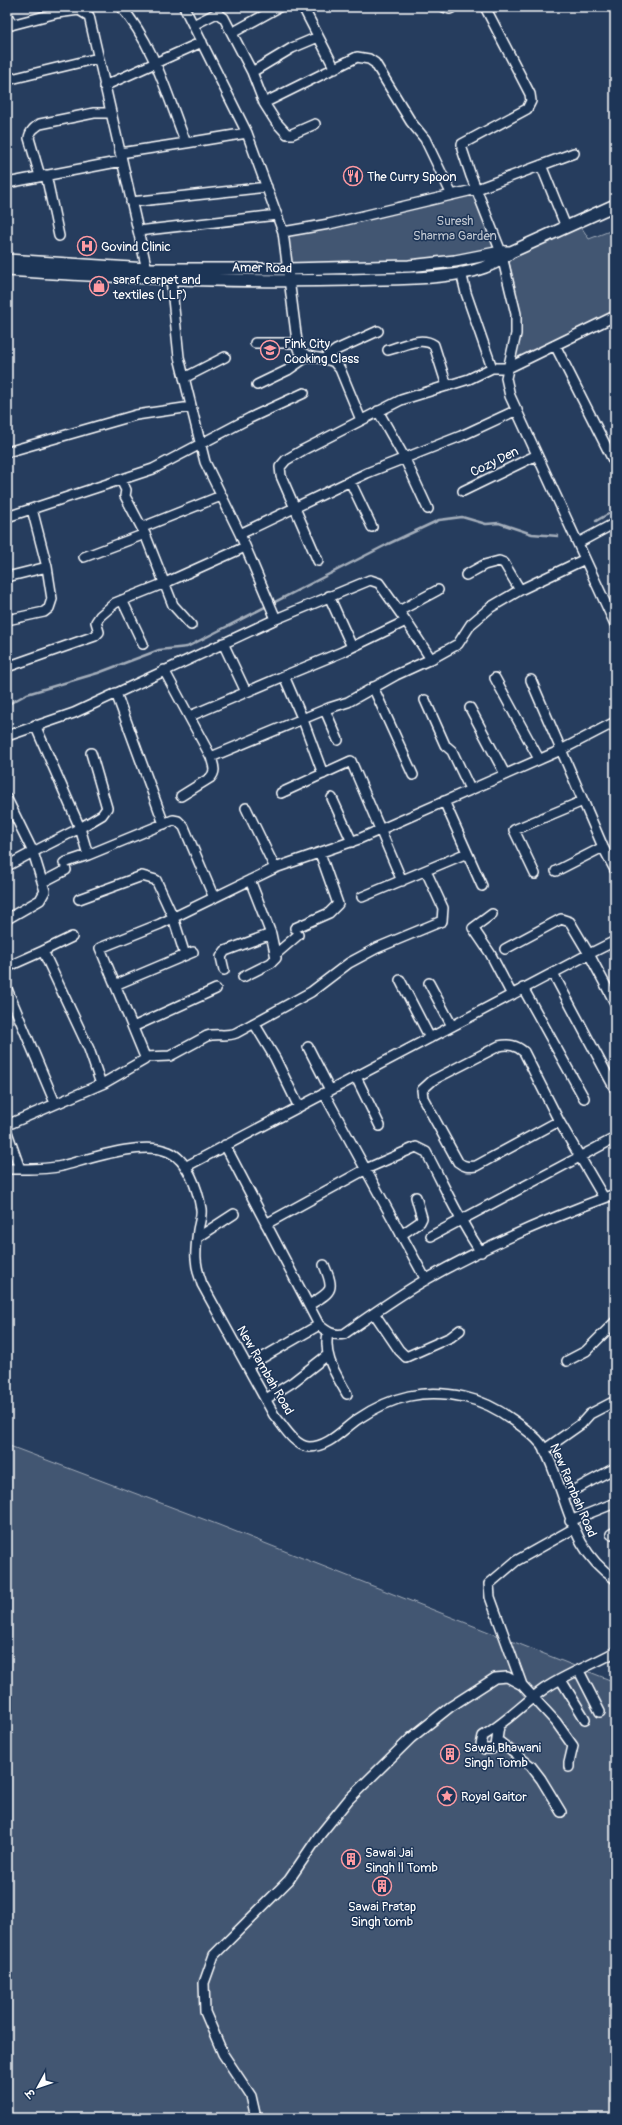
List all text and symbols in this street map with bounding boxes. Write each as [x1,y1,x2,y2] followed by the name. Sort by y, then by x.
[342,165,364,187] restaurant icon: The Curry Spoon
[367,169,457,185] place label: The Curry Spoon
[413,213,497,244] park label: Suresh Sharma Garden
[76,235,98,257] hospital icon: Govind Clinic
[101,239,171,255] place label: Govind Clinic
[232,259,292,277] street label: Amer Road
[112,272,201,303] place label: saraf carpet and textiles (LLP)
[88,275,110,297] shop icon: saraf carpet and textiles (LLP)
[284,336,359,367] place label: Pink City Cooking Class
[259,339,281,361] school or university icon: Pink City Cooking Class
[468,443,521,480] street label: Cozy Den
[233,1323,297,1418] street label: New Rambah Road
[546,1441,600,1540] street label: New Rambah Road
[464,1740,541,1771] place label: Sawai Bhawani Singh Tomb
[439,1743,461,1765] building icon: Sawai Bhawani Singh Tomb
[436,1785,458,1807] place icon: Royal Gaitor
[461,1789,527,1805] place label: Royal Gaitor
[365,1845,438,1876] place label: Sawai Jai Singh ll Tomb
[340,1848,362,1870] building icon: Sawai Jai Singh ll Tomb
[371,1875,393,1897] building icon: Sawai Pratap Singh tomb
[348,1899,416,1930] place label: Sawai Pratap Singh tomb
[18,2067,58,2107] north arrow
[22,2085,39,2101] text: उ

